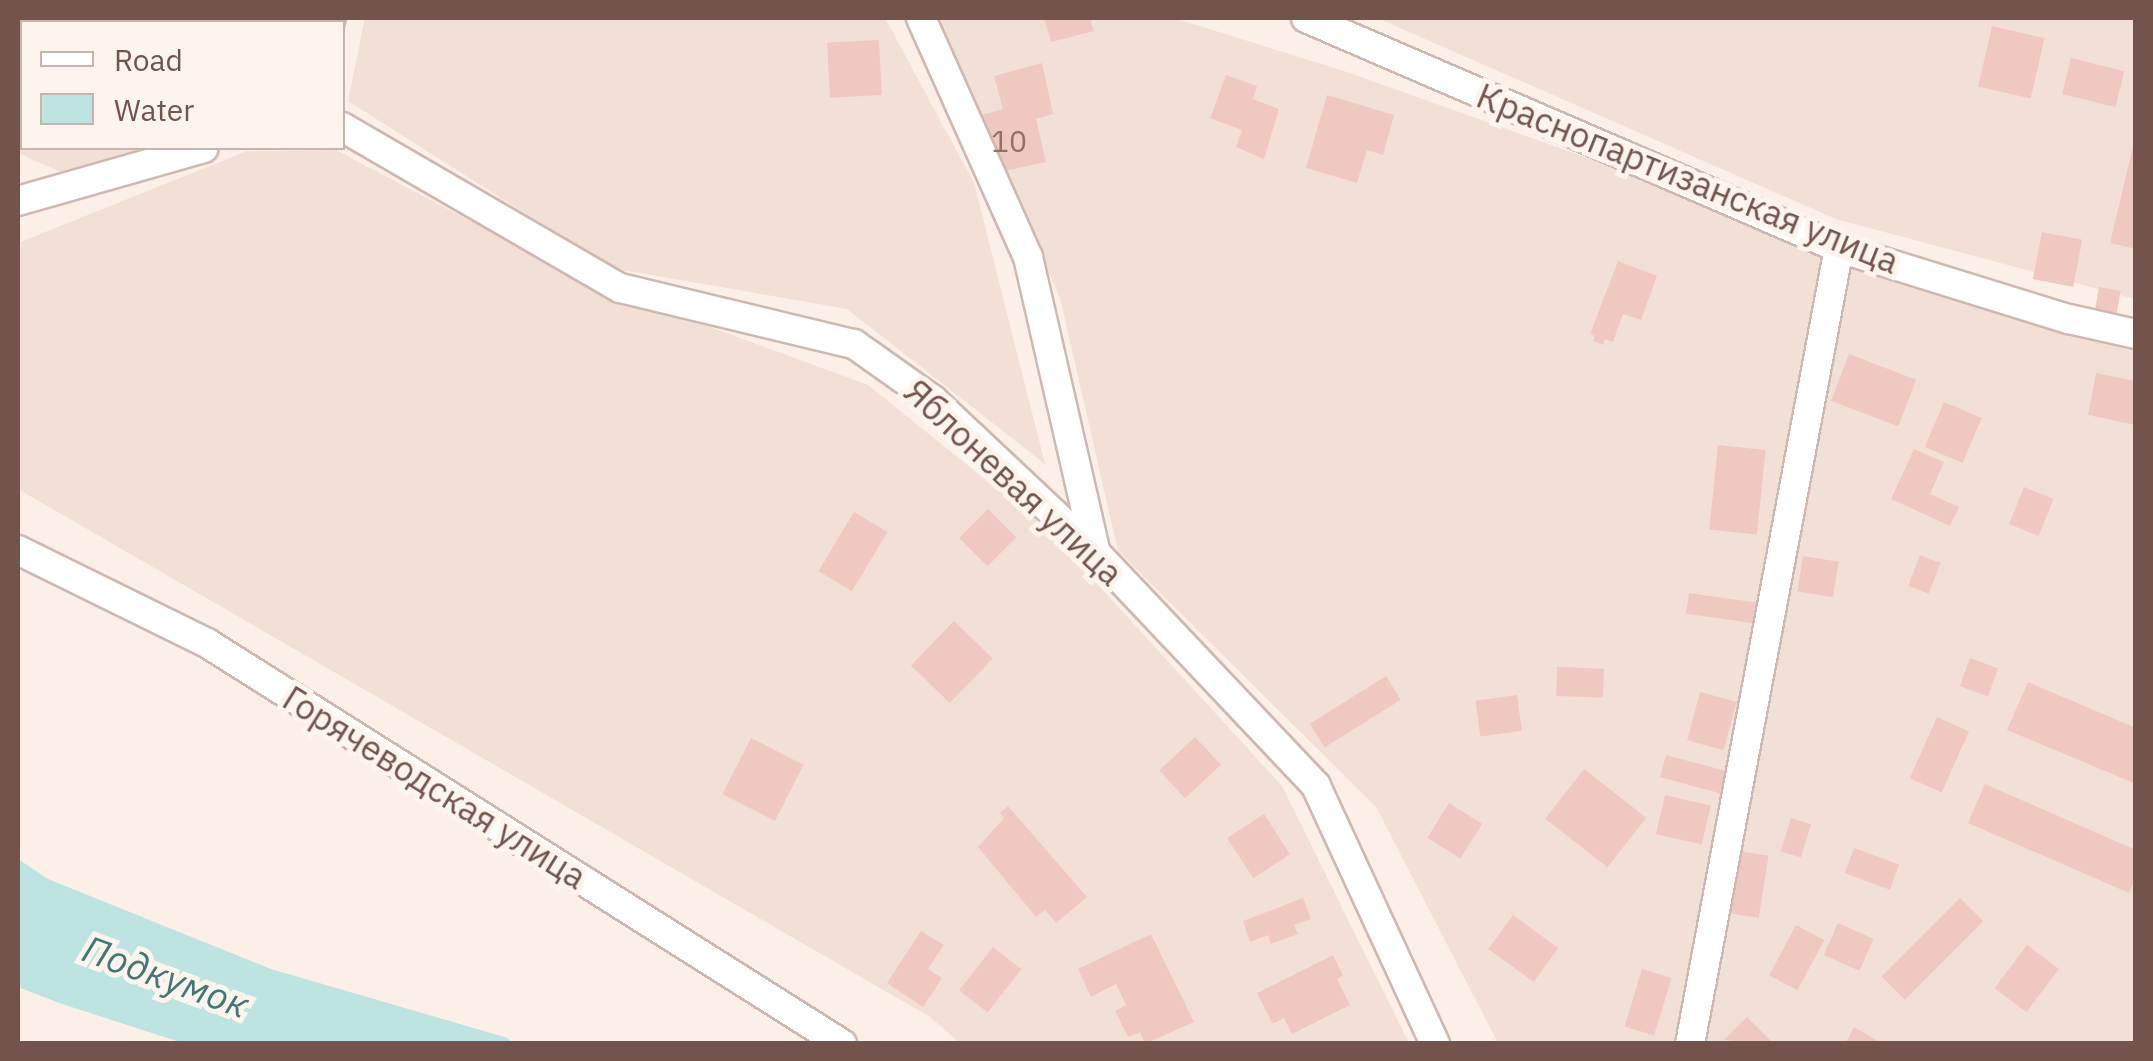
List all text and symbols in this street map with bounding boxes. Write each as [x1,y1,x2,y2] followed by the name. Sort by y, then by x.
[20,20,345,150] legend
[114,40,183,79] text: Road
[1471,74,1905,282] street label: Краснопартизанская улица
[114,90,194,129] text: Water
[991,123,1027,159] house number: 10
[896,370,1132,594] street label: Яблоневая улица
[276,677,594,897] street label: Горячеводская улица
[77,925,255,1027] water label: Подкумок

